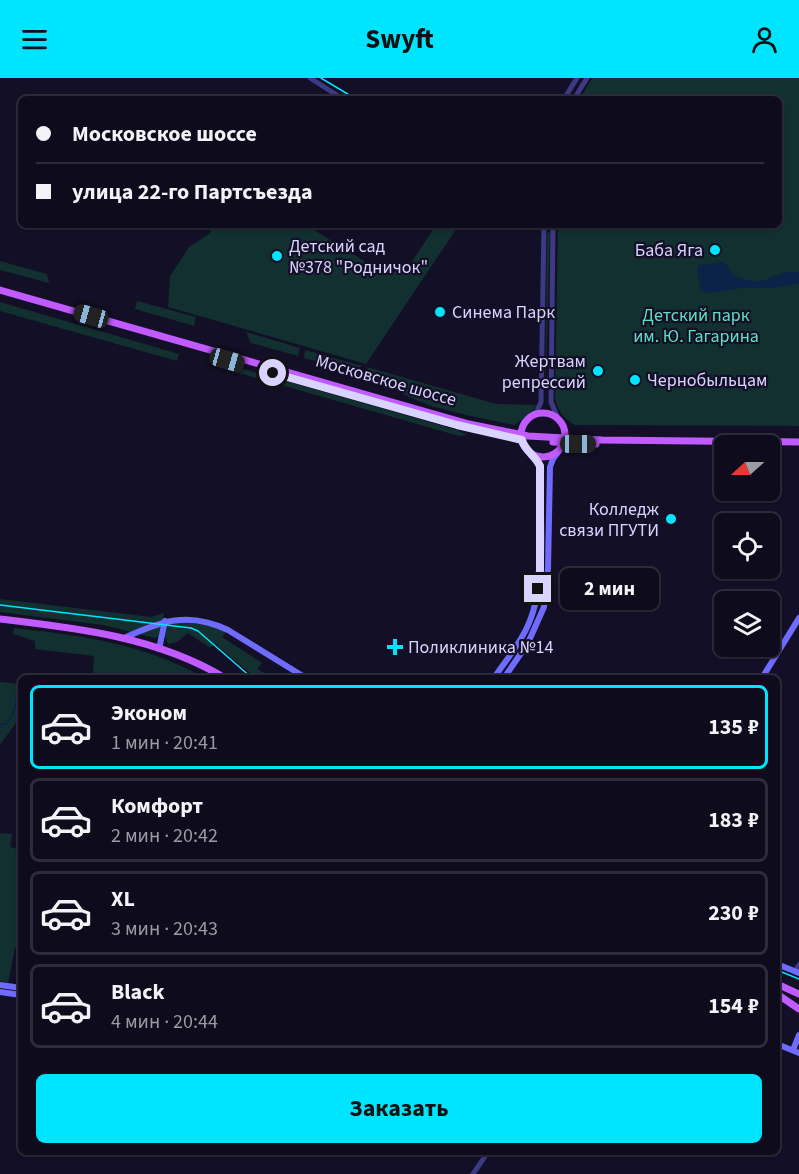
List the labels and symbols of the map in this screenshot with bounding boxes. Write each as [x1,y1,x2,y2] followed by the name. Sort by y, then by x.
[289,234,428,280] place label: Детский сад №378 "Родничок"
[635,238,703,263] place label: Баба Яга
[708,243,722,257] marker: Баба Яга
[270,249,284,263] marker: Детский сад №378 "Родничок"
[452,300,555,325] place label: Синема Парк
[71,302,111,330] car
[633,303,759,349] park label: Детский парк им. Ю. Гагарина
[433,305,447,319] marker: Синема Парк
[207,346,247,374] car
[312,348,459,413] street label: Московское шоссе
[502,349,586,395] place label: Жертвам репрессий
[259,359,286,386] route start
[591,364,605,378] marker: Жертвам репрессий
[647,368,767,393] place label: Чернобыльцам
[628,373,642,387] marker: Чернобыльцам
[560,435,596,453] car
[714,435,780,501] north arrow
[559,497,660,543] place label: Колледж связи ПГУТИ
[664,512,678,526] marker: Колледж связи ПГУТИ
[559,568,658,610] callout: 2 мин
[524,575,551,602] route end
[408,635,553,660] place label: Поликлиника №14
[386,638,404,656] marker: Поликлиника №14

